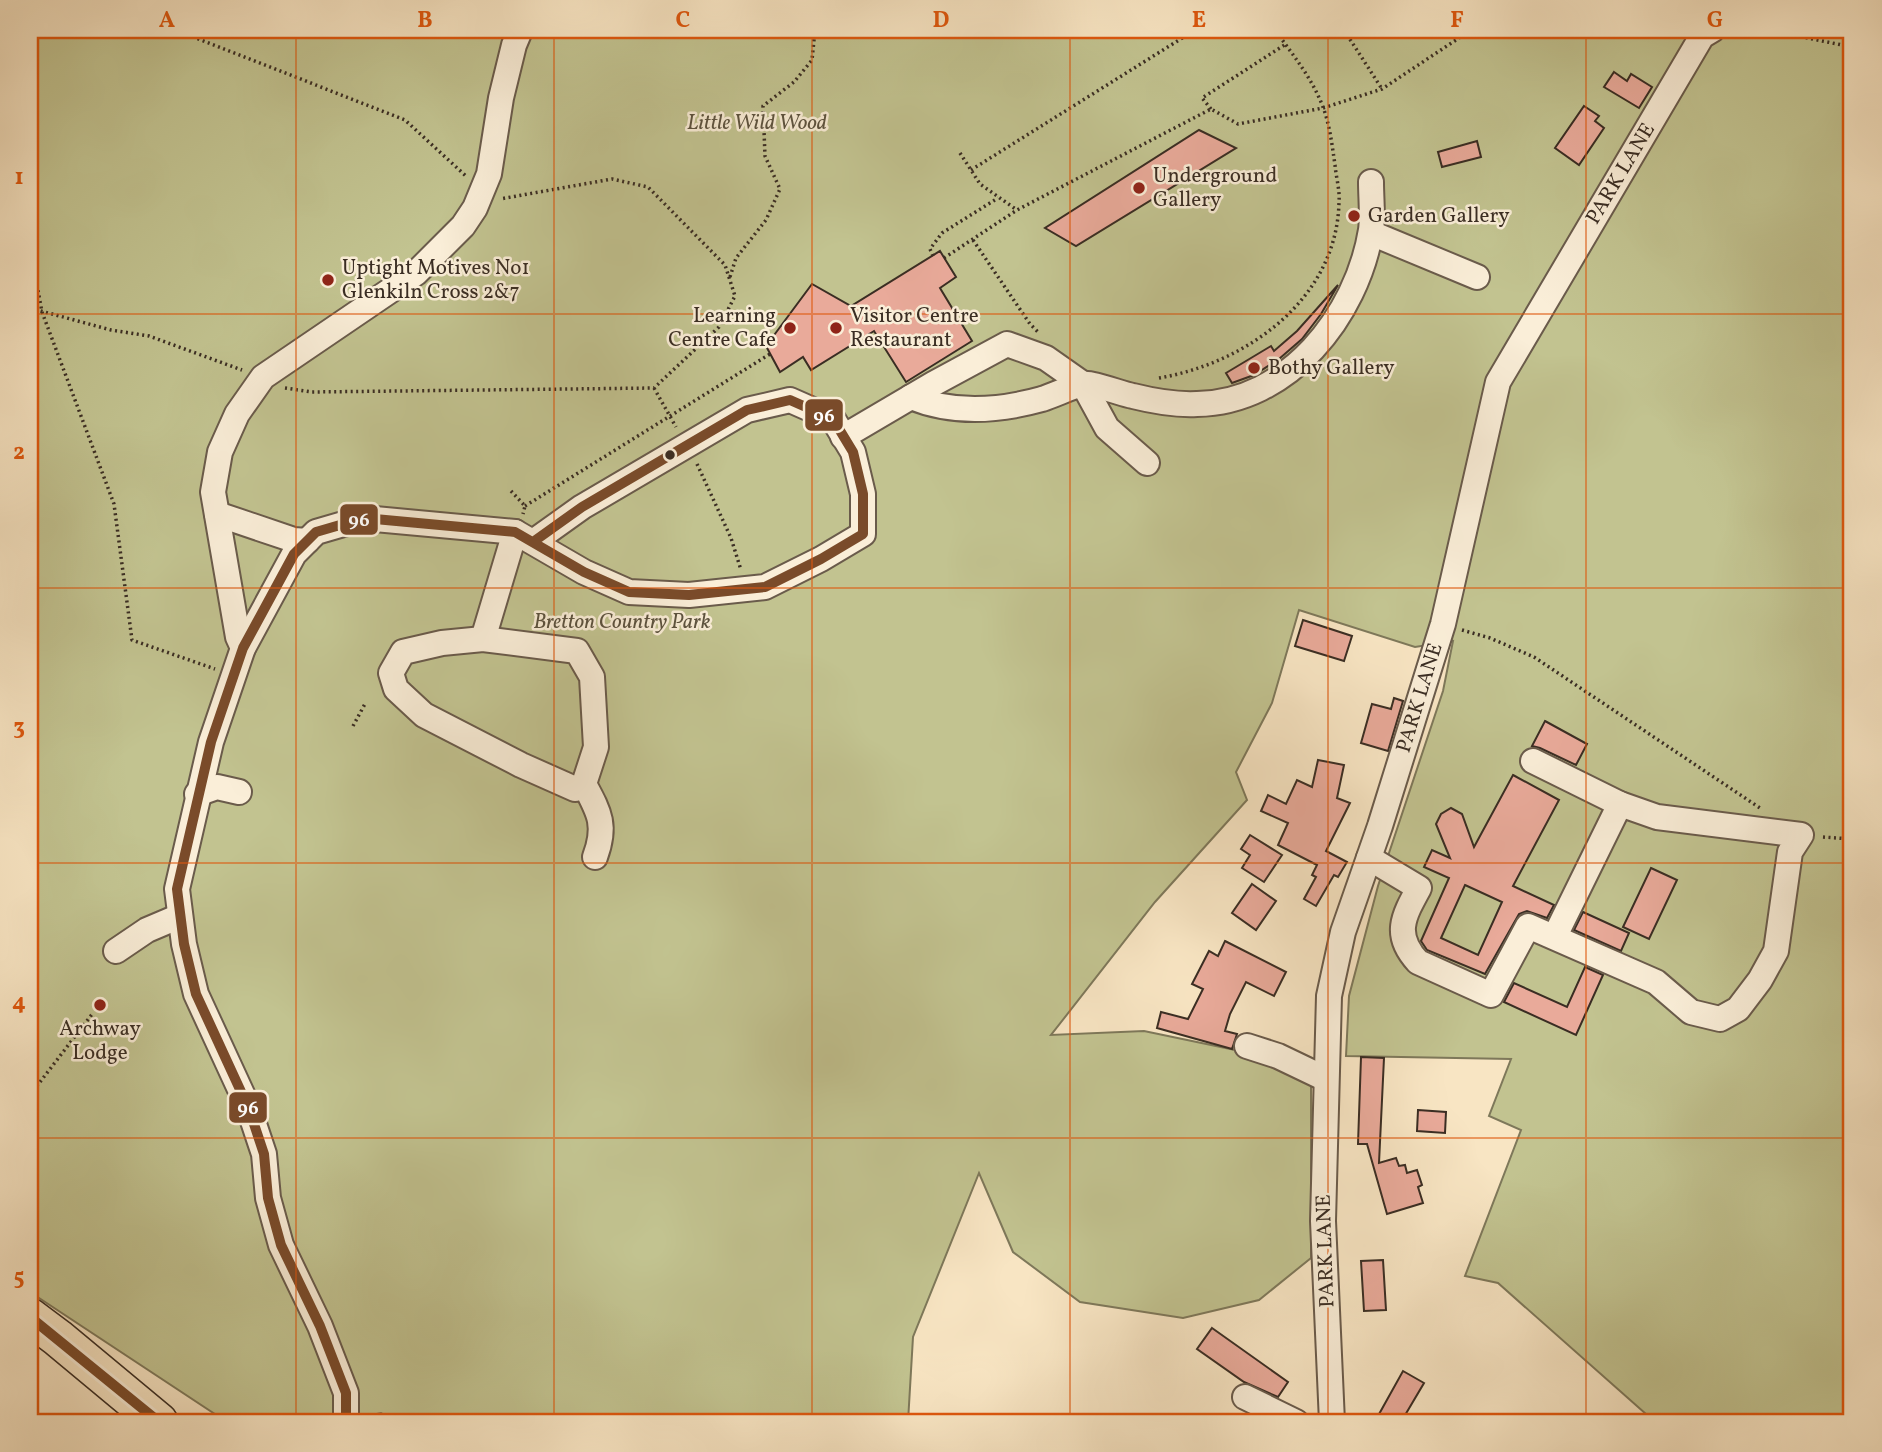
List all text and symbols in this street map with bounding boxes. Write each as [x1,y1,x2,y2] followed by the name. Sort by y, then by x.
[159,5,175,37] text: A
[417,5,433,37] text: B
[676,5,690,37] text: C
[933,5,950,37] text: D
[1192,5,1206,37] text: E
[1450,5,1464,37] text: F
[1707,5,1723,37] text: G
[687,109,827,138] park label: Little Wild Wood
[1579,118,1663,230] street label: PARK LANE
[14,162,24,194] text: 1
[1153,162,1277,215] place label: Underground Gallery
[1131,180,1147,196] marker: Underground Gallery
[1368,202,1510,231] place label: Garden Gallery
[1346,208,1362,224] marker: Garden Gallery
[342,254,530,307] place label: Uptight Motives No1 Glenkiln Cross 2&7
[320,272,336,288] marker: Uptight Motives No1 Glenkiln Cross 2&7
[668,302,776,355] place label: Learning Centre Cafe
[850,302,979,355] place label: Visitor Centre Restaurant
[782,320,798,336] marker: Learning Centre Cafe
[828,320,844,336] marker: Visitor Centre Restaurant
[1268,354,1395,383] place label: Bothy Gallery
[1246,360,1262,376] marker: Bothy Gallery
[804,398,844,432] line badge: 96
[813,404,835,430] text: 96
[13,437,25,469] text: 2
[663,448,677,462] unlabelled marker
[339,503,379,536] line badge: 96
[348,508,370,534] text: 96
[533,608,711,637] park label: Bretton Country Park
[1390,639,1450,757] street label: PARK LANE
[13,712,25,744] text: 3
[12,987,26,1019] text: 4
[92,997,108,1013] marker: Archway Lodge
[59,1015,141,1068] place label: Archway Lodge
[228,1091,268,1124] line badge: 96
[237,1096,259,1122] text: 96
[1310,1194,1342,1308] street label: PARK LANE
[13,1262,25,1294] text: 5

